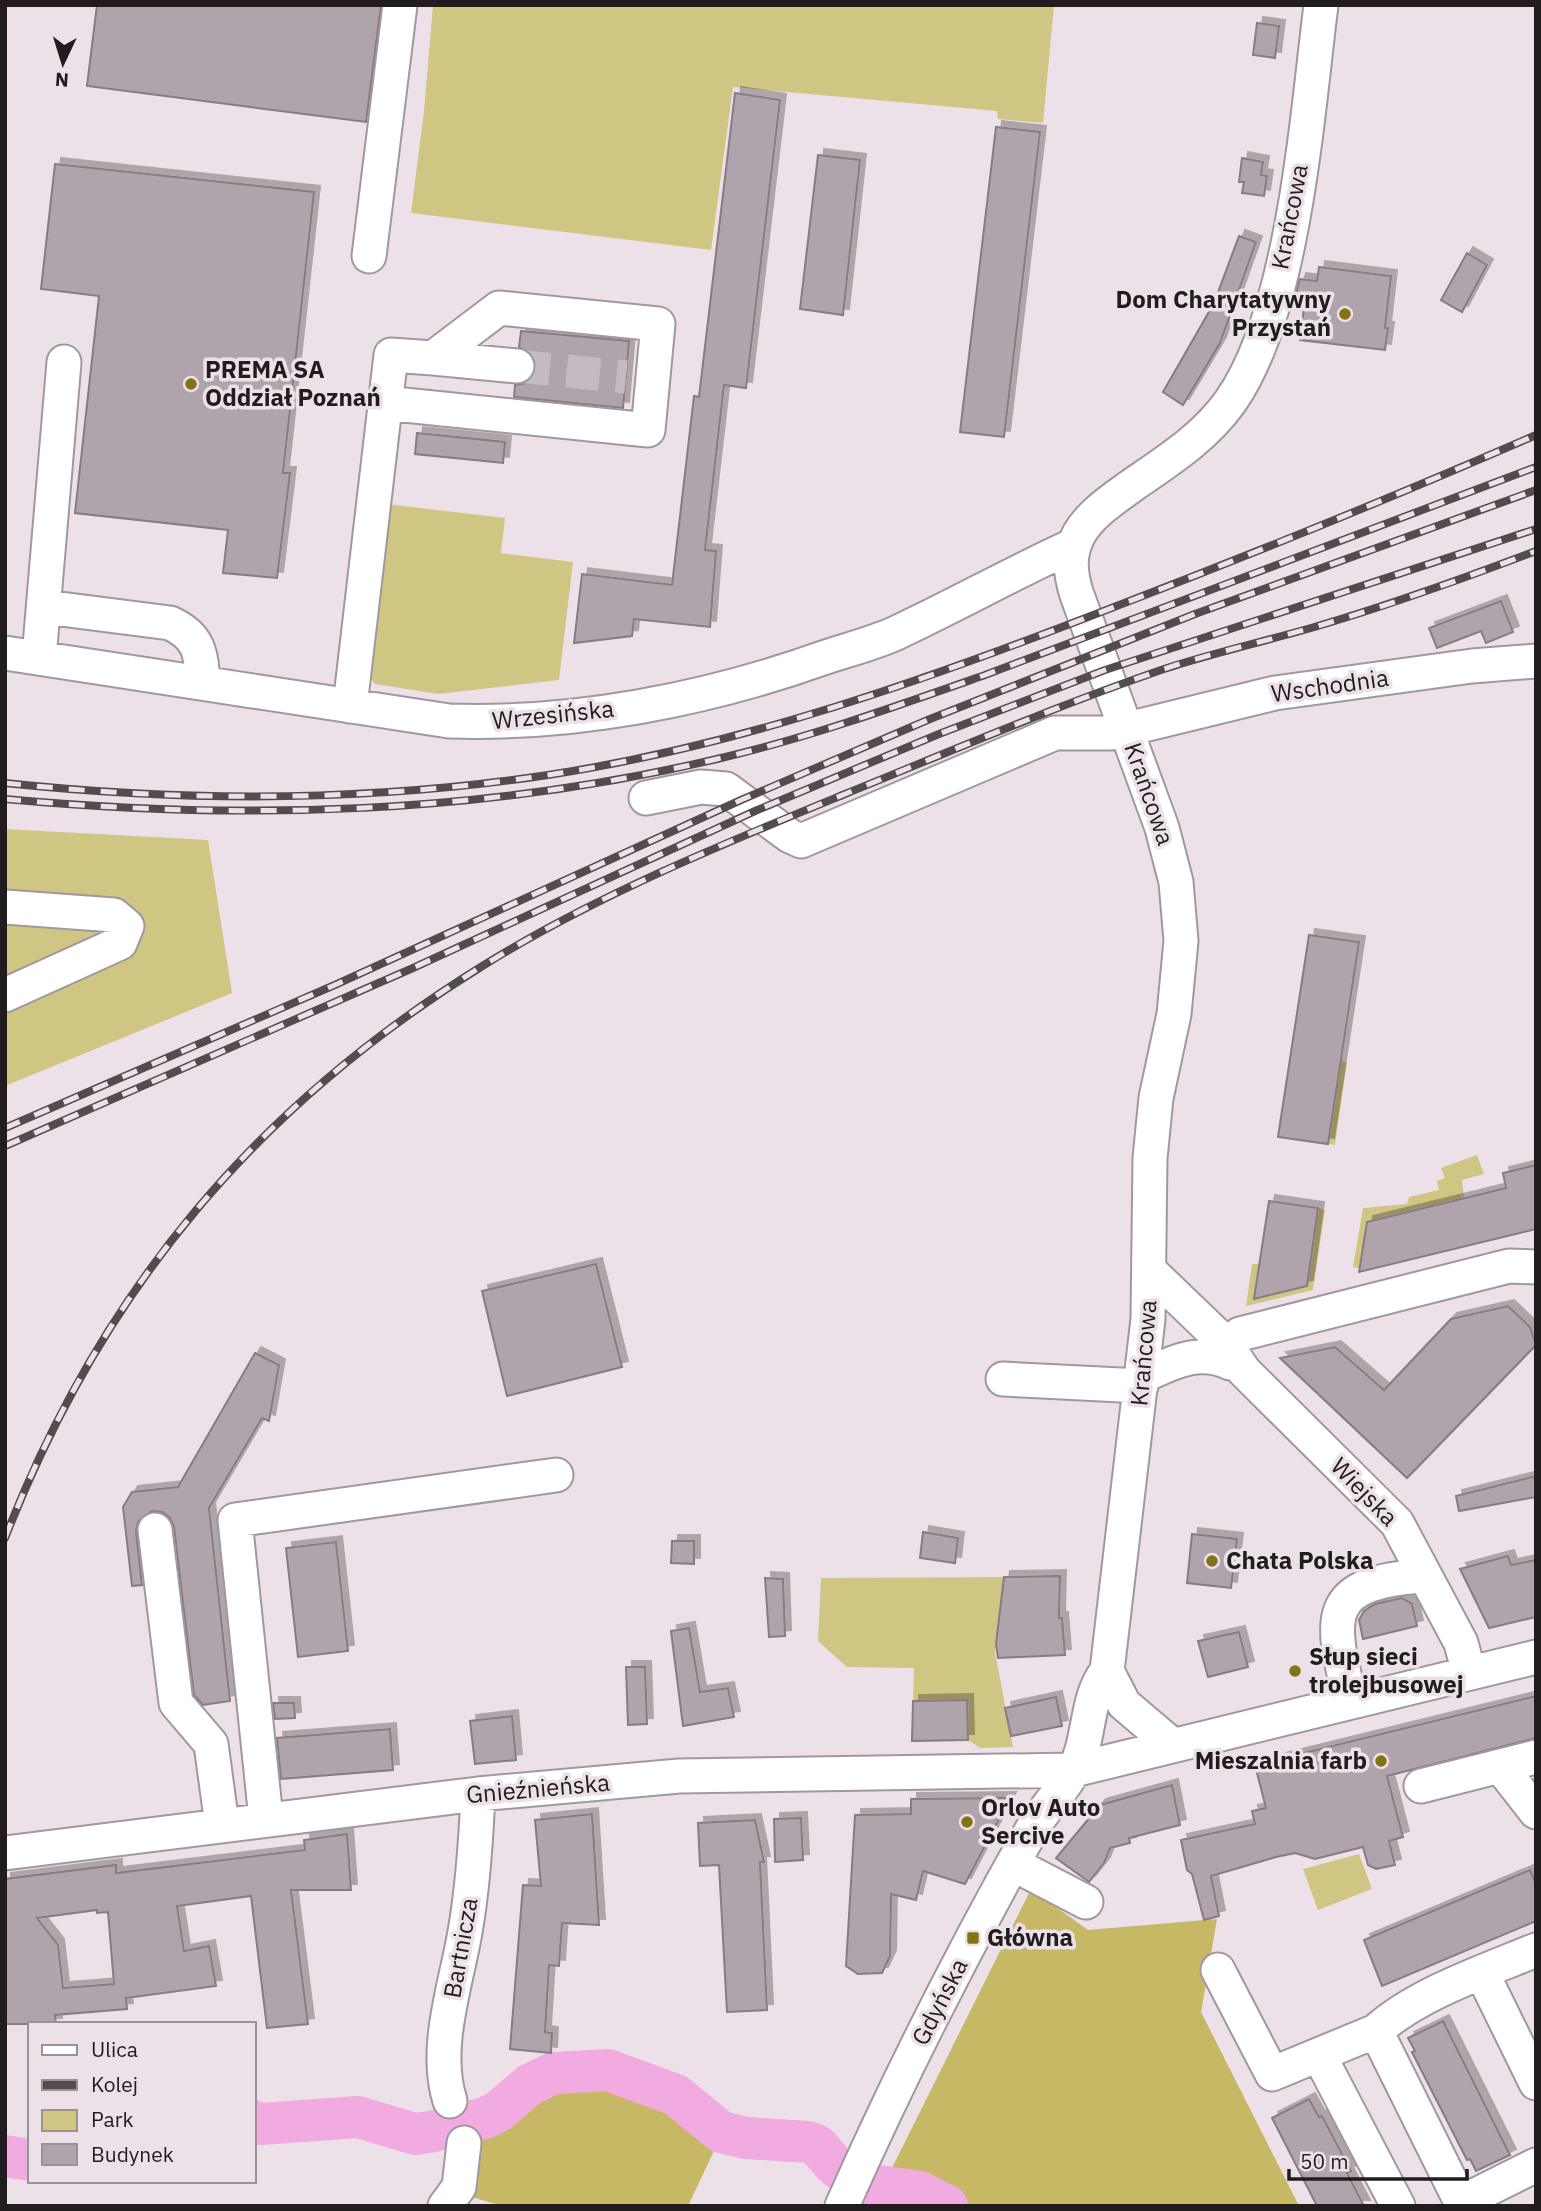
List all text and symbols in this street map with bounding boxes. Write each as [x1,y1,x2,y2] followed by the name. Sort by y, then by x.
[28,28,98,98] north arrow
[54,68,70,92] text: N
[1263,161,1315,272] street label: Krańcowa
[1116,283,1331,343] place label: Dom Charytatywny Przystań
[1337,306,1353,322] marker: Dom Charytatywny Przystań
[205,353,381,413] place label: PREMA SA Oddział Poznań
[183,376,199,392] marker: PREMA SA Oddział Poznań
[1269,661,1391,709] street label: Wschodnia
[490,692,616,736] street label: Wrzesińska
[1117,738,1182,849] street label: Krańcowa
[1122,1298,1164,1407] street label: Krańcowa
[1324,1450,1405,1533] street label: Wiejska
[1226,1544,1374,1576] place label: Chata Polska
[1204,1553,1220,1569] marker: Chata Polska
[1309,1640,1464,1700] place label: Słup sieci trolejbusowej
[1287,1663,1303,1679] marker: Słup sieci trolejbusowej
[1195,1744,1367,1776] place label: Mieszalnia farb
[1373,1753,1389,1769] marker: Mieszalnia farb
[465,1766,611,1810] street label: Gnieźnieńska
[981,1791,1100,1851] place label: Orlov Auto Sercive
[959,1814,975,1830] marker: Orlov Auto Sercive
[435,1895,485,2001] street label: Bartnicza
[987,1921,1073,1953] place label: Główna
[965,1930,981,1946] marker: Główna
[904,1953,975,2050] street label: Gdyńska
[28,2022,256,2183] legend
[91,2035,138,2063] text: Ulica
[91,2070,138,2098] text: Kolej
[91,2105,134,2133] text: Park
[1289,2138,1468,2182] scale bar
[91,2140,174,2168] text: Budynek
[1300,2147,1349,2175] text: 50 m

